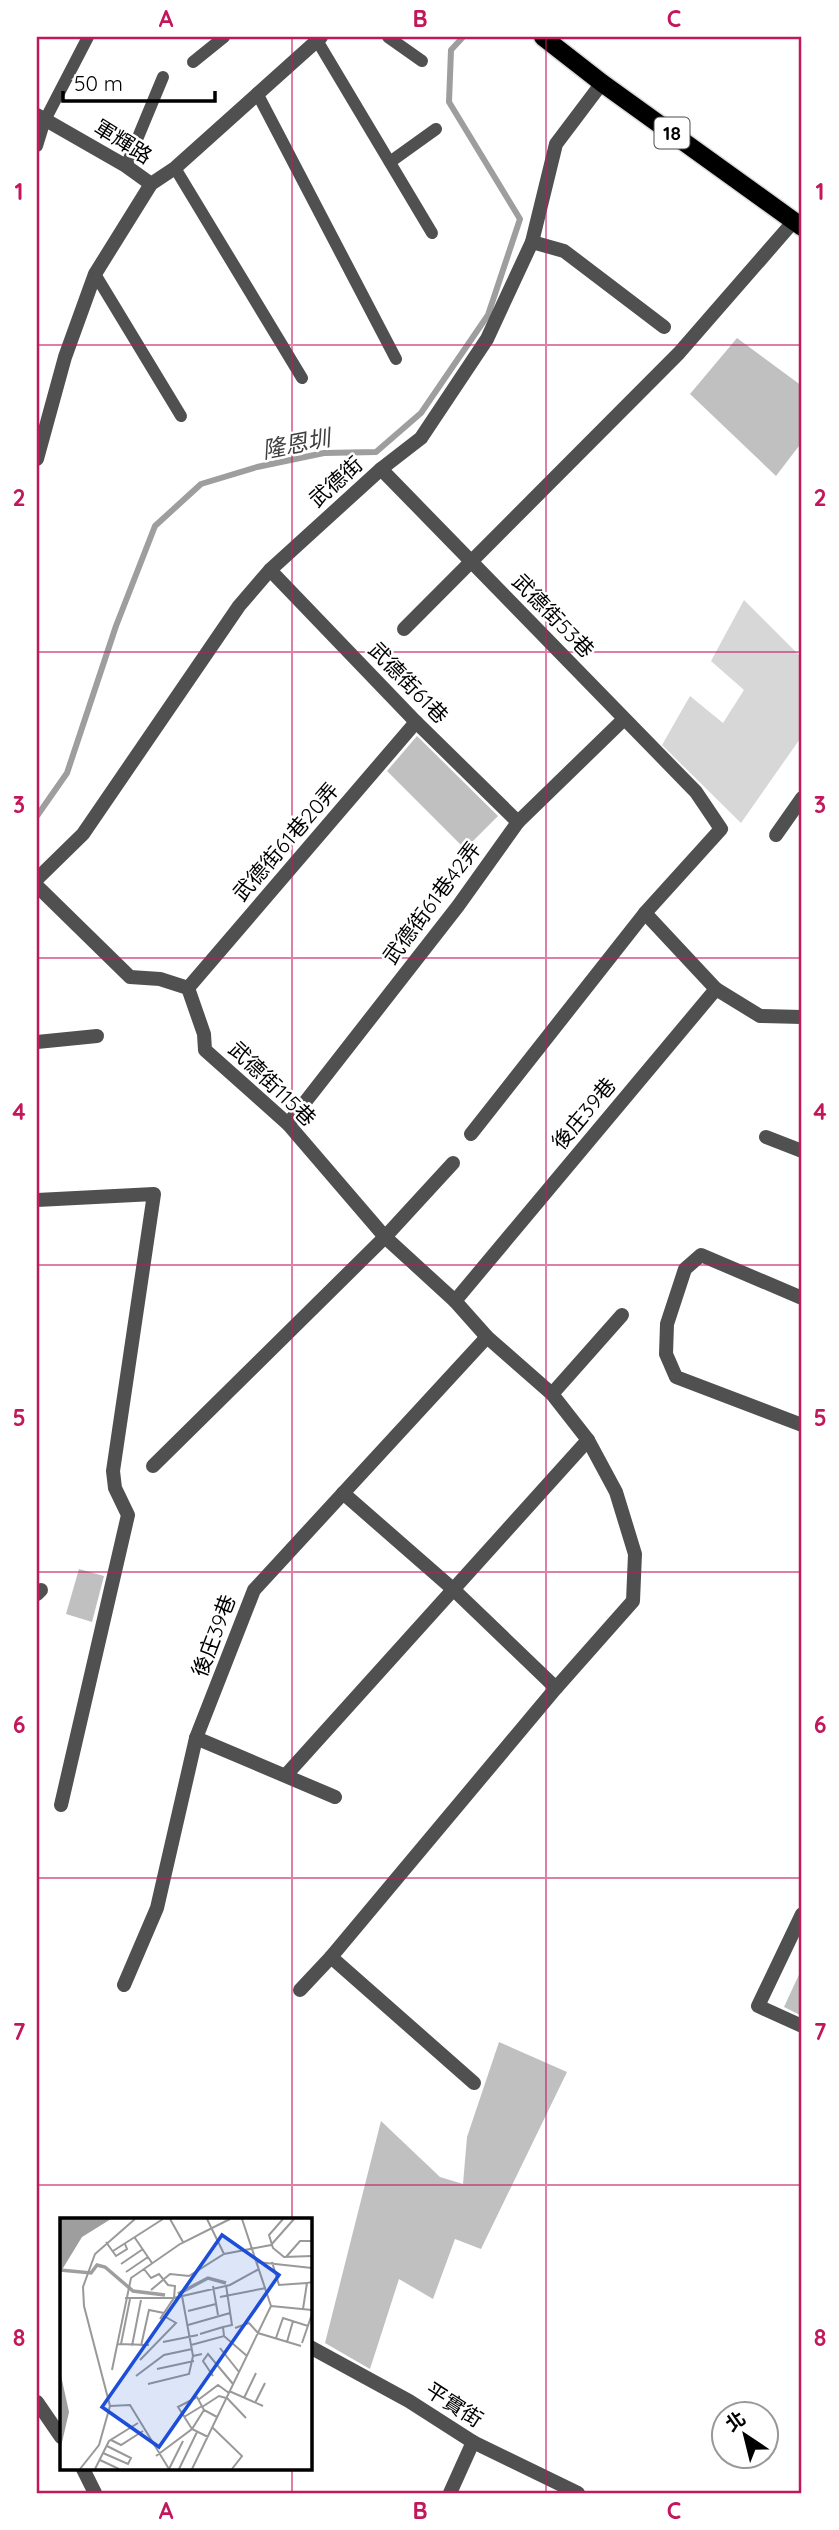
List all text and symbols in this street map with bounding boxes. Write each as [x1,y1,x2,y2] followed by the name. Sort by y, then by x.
[159,4,174,33] text: A
[412,4,428,33] text: B
[667,4,681,33] text: C
[63,60,215,104] scale bar
[74,70,123,96] text: 50 m
[90,113,157,169] street label: 軍輝路
[654,118,690,148] road number: 18
[15,177,23,206] text: 1
[816,177,824,206] text: 1
[259,422,335,464] water label: 隆恩圳
[303,451,367,512] street label: 武德街
[12,483,26,512] text: 2
[813,483,827,512] text: 2
[507,568,600,663] street label: 武德街53巷
[364,636,454,728] street label: 武德街61巷
[227,777,344,906] street label: 武德街61巷20弄
[13,790,25,819] text: 3
[814,790,826,819] text: 3
[377,836,486,969] street label: 武德街61巷42弄
[224,1035,322,1131] street label: 武德街115巷
[546,1072,621,1155] street label: 後庄39巷
[12,1097,26,1126] text: 4
[813,1097,827,1126] text: 4
[12,1403,26,1432] text: 5
[813,1403,827,1432] text: 5
[186,1591,241,1680] street label: 後庄39巷
[13,1710,25,1739] text: 6
[814,1710,826,1739] text: 6
[13,2017,26,2046] text: 7
[814,2017,827,2046] text: 7
[60,2218,312,2470] inset map
[13,2323,25,2352] text: 8
[814,2323,826,2352] text: 8
[421,2376,488,2432] street label: 平實街
[710,2400,780,2470] north arrow
[721,2406,750,2436] text: 北
[159,2496,174,2525] text: A
[412,2496,428,2525] text: B
[667,2496,681,2525] text: C

